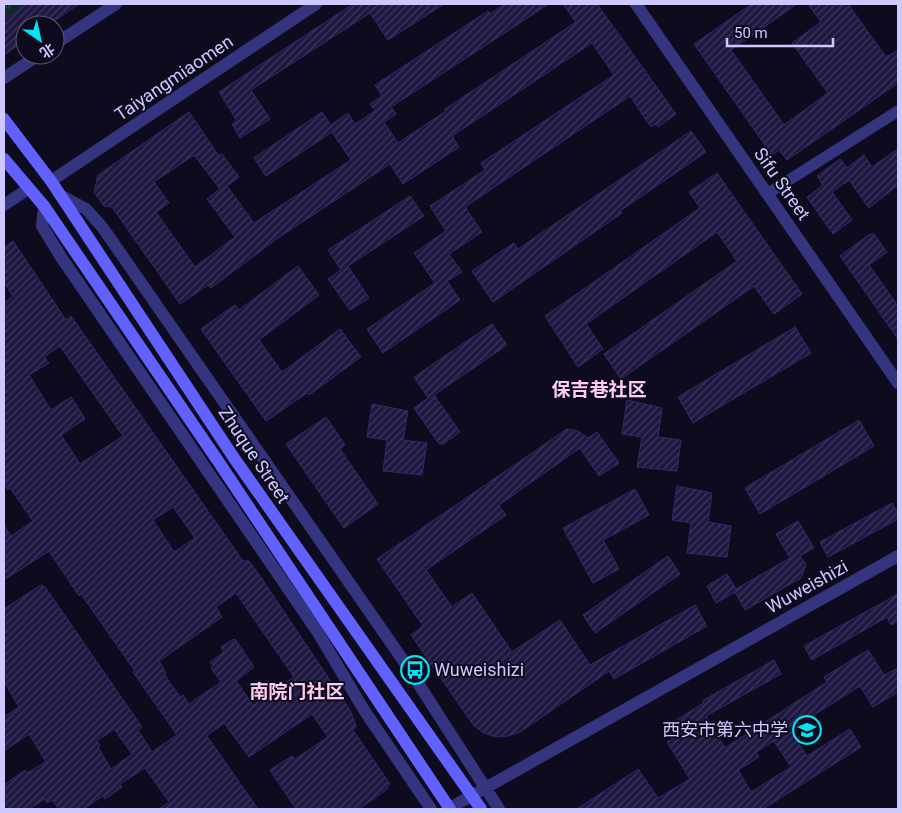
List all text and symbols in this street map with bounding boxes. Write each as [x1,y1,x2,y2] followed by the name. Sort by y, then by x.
[15,15,65,65] north arrow
[727,15,833,47] scale bar
[734,24,768,42] text: 50 m
[111,30,237,125] street label: Taiyangmiaomen
[37,40,58,61] text: 北
[750,144,815,224] street label: Sifu Street
[551,378,647,401] district label: 保吉巷社区
[214,402,295,507] street label: Zhuque Street
[762,556,851,618] street label: Wuweishizi
[400,655,430,685] bus stop icon: Wuweishizi
[434,659,524,680] place label: Wuweishizi
[249,680,345,703] district label: 南院门社区
[792,715,822,745] school or university icon: 西安市第六中学
[662,719,788,740] place label: 西安市第六中学

